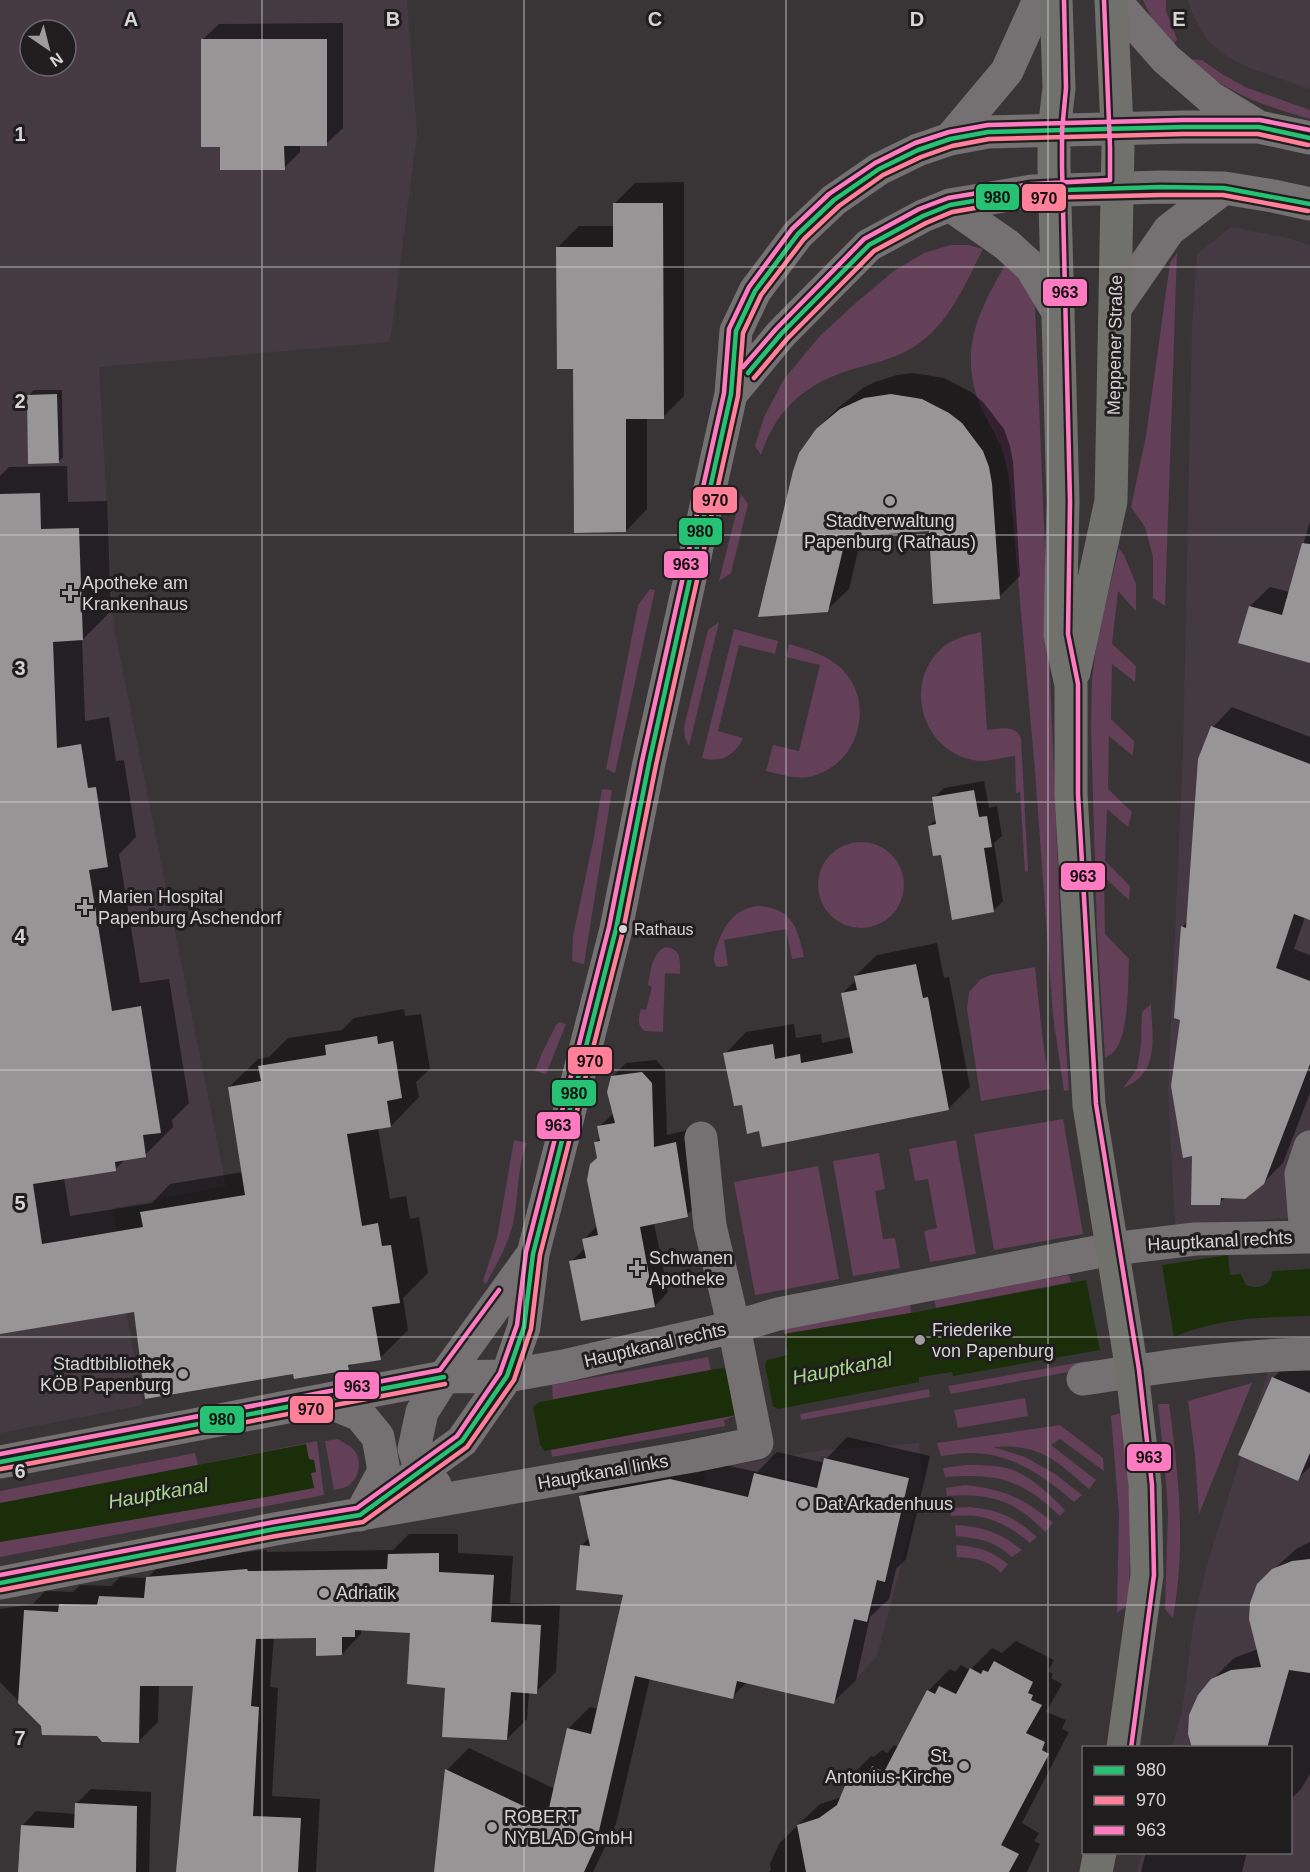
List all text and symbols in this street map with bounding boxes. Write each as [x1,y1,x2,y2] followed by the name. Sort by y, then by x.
[124,8,138,30] text: A
[386,8,400,30] text: B
[648,8,662,30] text: C
[910,8,924,30] text: D
[1172,8,1186,30] text: E
[18,18,78,78] north arrow
[47,50,66,70] text: N
[14,123,26,145] text: 1
[975,183,1020,211] line badge: 980
[1021,183,1067,212] line badge: 970
[984,189,1010,206] text: 980
[1031,190,1057,207] text: 970
[1104,275,1126,415] street label: Meppener Straße
[1042,278,1088,307] line badge: 963
[1052,284,1078,301] text: 963
[14,390,26,412] text: 2
[692,486,738,514] line badge: 970
[702,492,728,509] text: 970
[883,494,897,508] marker: Stadtverwaltung Papenburg (Rathaus)
[804,511,976,552] place label: Stadtverwaltung Papenburg (Rathaus)
[678,517,723,546] line badge: 980
[687,523,713,540] text: 980
[663,550,709,579] line badge: 963
[673,556,699,573] text: 963
[82,573,188,614] place label: Apotheke am Krankenhaus
[63,586,77,600] marker: Apotheke am Krankenhaus
[14,657,26,679] text: 3
[1060,862,1106,891] line badge: 963
[1070,868,1096,885] text: 963
[98,887,282,928] place label: Marien Hospital Papenburg Aschendorf
[76,898,94,916] marker: Marien Hospital Papenburg Aschendorf
[634,921,694,938] place label: Rathaus
[617,923,629,935] marker: Rathaus
[14,925,26,947] text: 4
[567,1046,613,1075] line badge: 970
[577,1053,603,1070] text: 970
[551,1079,597,1107] line badge: 980
[561,1085,587,1102] text: 980
[536,1111,581,1140] line badge: 963
[545,1117,571,1134] text: 963
[14,1192,26,1214] text: 5
[1147,1227,1293,1255] street label: Hauptkanal rechts
[649,1248,733,1289] place label: Schwanen Apotheke
[630,1261,644,1275] marker: Schwanen Apotheke
[582,1319,728,1371] street label: Hauptkanal rechts
[932,1320,1054,1361] place label: Friederike von Papenburg
[913,1333,927,1347] marker: Friederike von Papenburg
[790,1347,894,1388] water label: Hauptkanal
[40,1354,172,1395] place label: Stadtbibliothek KÖB Papenburg
[176,1367,190,1381] marker: Stadtbibliothek KÖB Papenburg
[334,1371,380,1400] line badge: 963
[344,1378,370,1395] text: 963
[289,1395,334,1424] line badge: 970
[298,1401,324,1418] text: 970
[199,1405,245,1434] line badge: 980
[209,1411,235,1428] text: 980
[1126,1443,1172,1472] line badge: 963
[1136,1449,1162,1466] text: 963
[536,1451,670,1493] street label: Hauptkanal links
[14,1460,26,1482] text: 6
[106,1473,210,1513] water label: Hauptkanal
[815,1494,953,1514] place label: Dat Arkadenhuus
[796,1497,810,1511] marker: Dat Arkadenhuus
[336,1583,397,1603] place label: Adriatik
[317,1586,331,1600] marker: Adriatik
[14,1727,26,1749] text: 7
[825,1746,952,1787] place label: St. Antonius-Kirche
[1082,1746,1292,1854] legend
[957,1759,971,1773] marker: St. Antonius-Kirche
[1136,1760,1166,1780] text: 980
[1136,1790,1166,1810] text: 970
[504,1807,633,1848] place label: ROBERT NYBLAD GmbH
[485,1820,499,1834] marker: ROBERT NYBLAD GmbH
[1136,1820,1166,1840] text: 963

